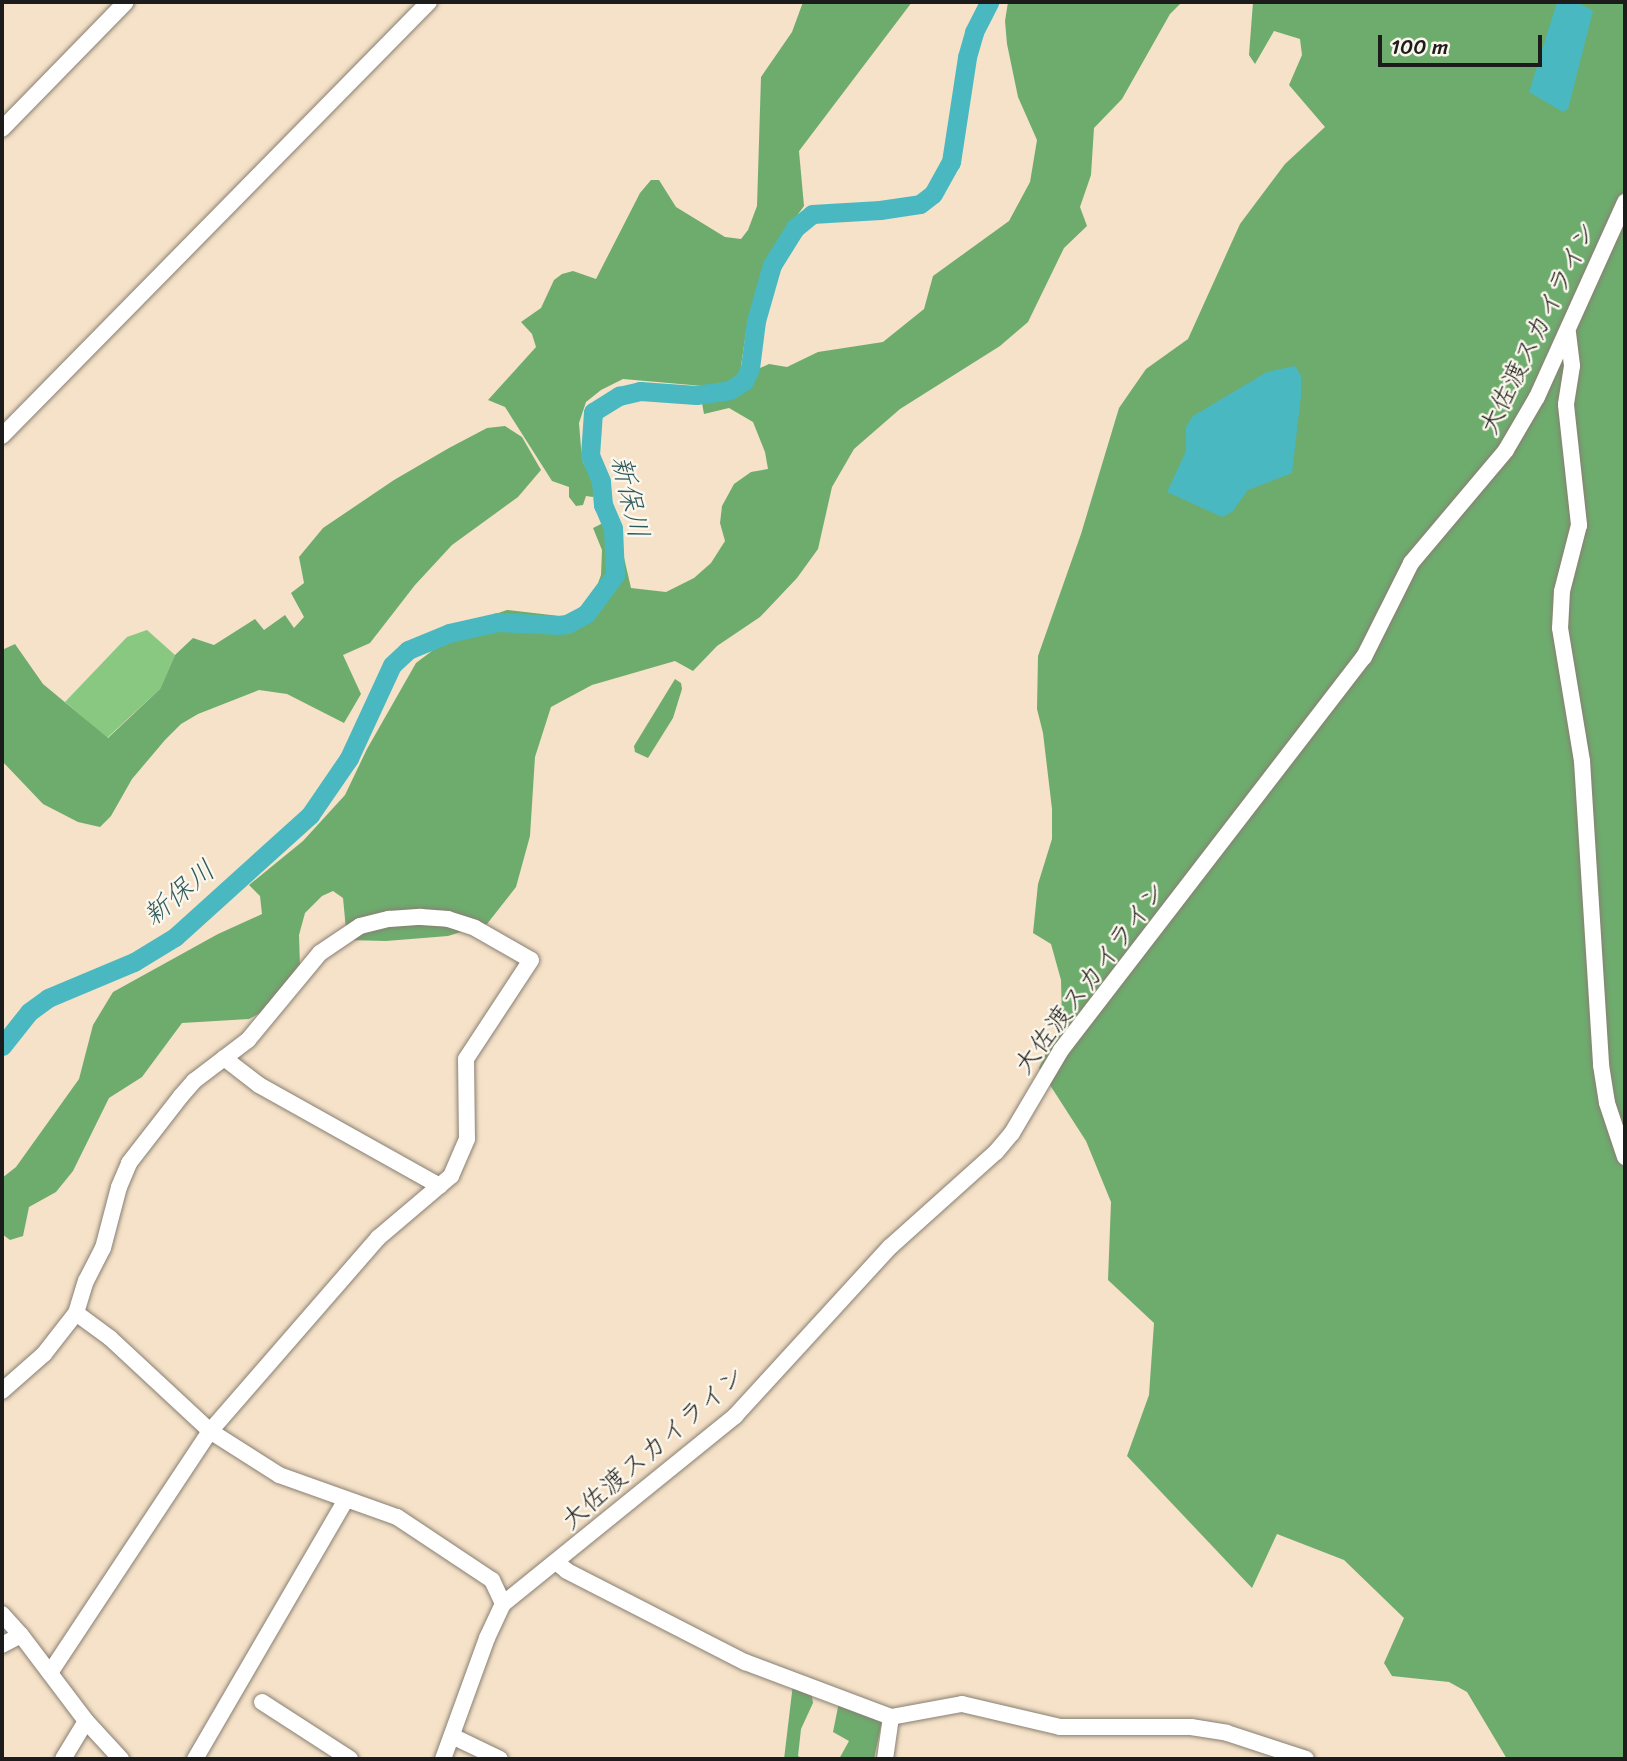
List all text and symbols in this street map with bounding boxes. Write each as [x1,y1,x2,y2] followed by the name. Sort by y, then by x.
[1382,21,1546,65] scale bar
[1391,28,1448,66] text: 100 m
[1473,216,1603,440] street label: 大佐渡スカイライン
[604,452,656,542] water label: 新保川
[136,853,222,933] water label: 新保川
[1007,875,1173,1081] street label: 大佐渡スカイライン
[554,1359,752,1537] street label: 大佐渡スカイライン

